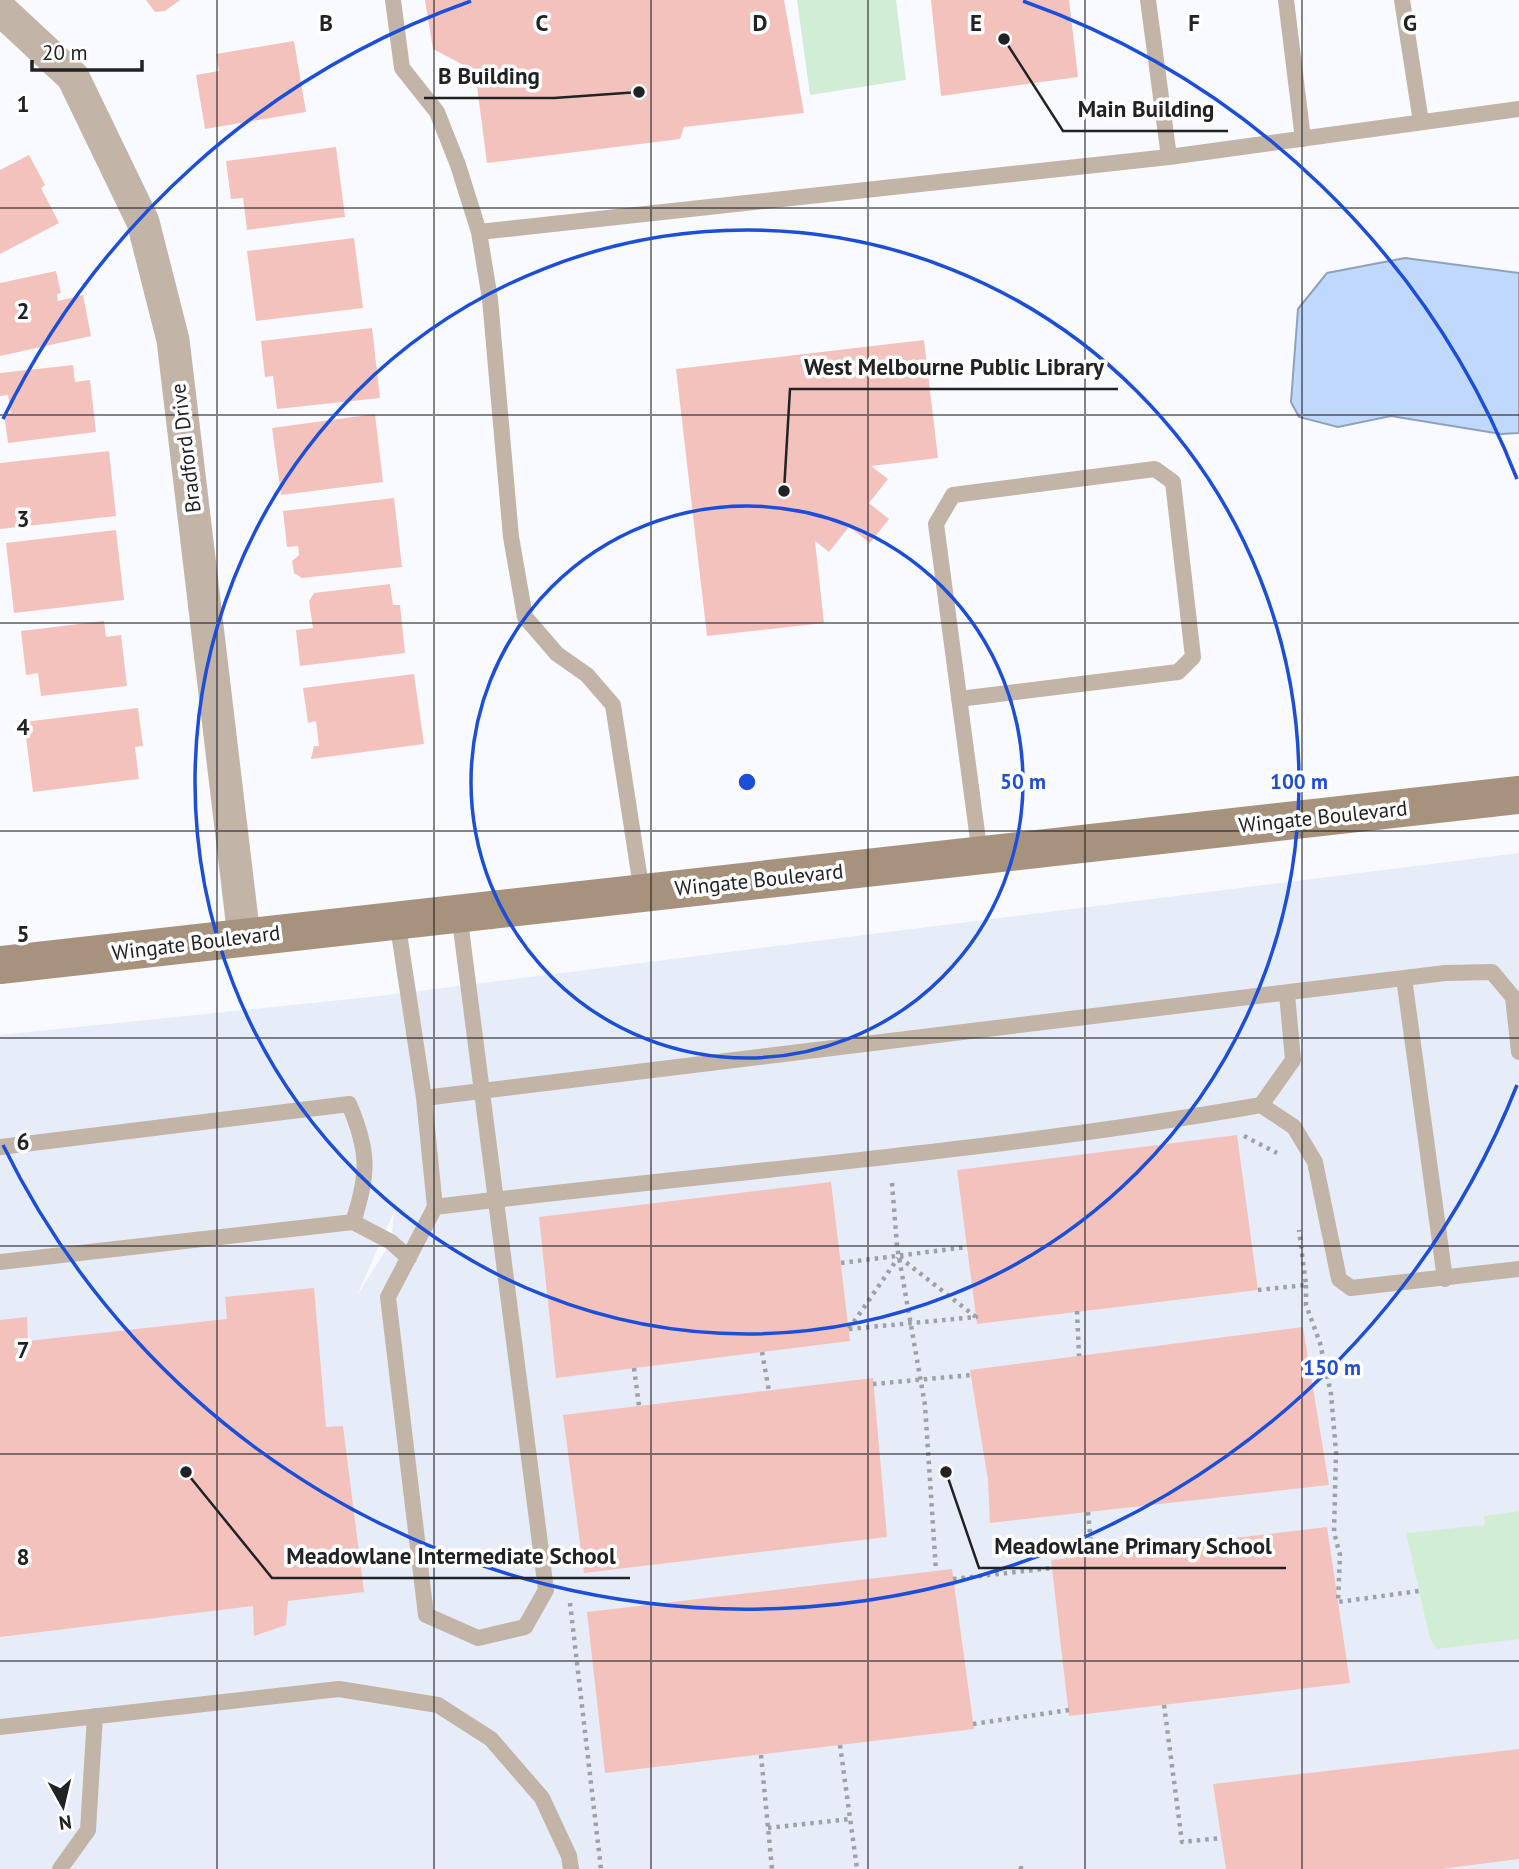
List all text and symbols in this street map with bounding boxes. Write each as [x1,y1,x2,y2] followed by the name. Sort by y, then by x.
[319,8,333,37] text: B
[536,8,549,37] text: C
[753,8,767,37] text: D
[970,8,982,37] text: E
[1188,8,1200,37] text: F
[1403,8,1417,37] text: G
[32,28,142,72] scale bar
[42,39,88,66] text: 20 m
[424,54,554,98] callout: B Building
[438,61,540,90] text: B Building
[1063,87,1228,131] callout: Main Building
[16,89,30,118] text: 1
[1078,94,1214,123] text: Main Building
[16,296,30,325] text: 2
[790,345,1118,389] callout: West Melbourne Public Library
[804,352,1105,381] text: West Melbourne Public Library
[164,382,207,514] street label: Bradford Drive
[16,504,30,533] text: 3
[16,712,30,741] text: 4
[1000,768,1046,795] text: 50 m
[1270,768,1328,795] text: 100 m
[735,770,759,794] centre of rings
[1237,794,1409,839] street label: Wingate Boulevard
[673,857,845,902] street label: Wingate Boulevard
[16,919,30,948] text: 5
[110,919,282,966] street label: Wingate Boulevard
[16,1127,30,1156] text: 6
[16,1335,30,1364] text: 7
[1303,1354,1361,1381] text: 150 m
[979,1524,1286,1568] callout: Meadowlane Primary School
[994,1531,1272,1560] text: Meadowlane Primary School
[272,1534,630,1578] callout: Meadowlane Intermediate School
[286,1541,616,1570] text: Meadowlane Intermediate School
[16,1542,30,1571] text: 8
[28,1771,98,1841] north arrow
[58,1810,73,1836] text: N

